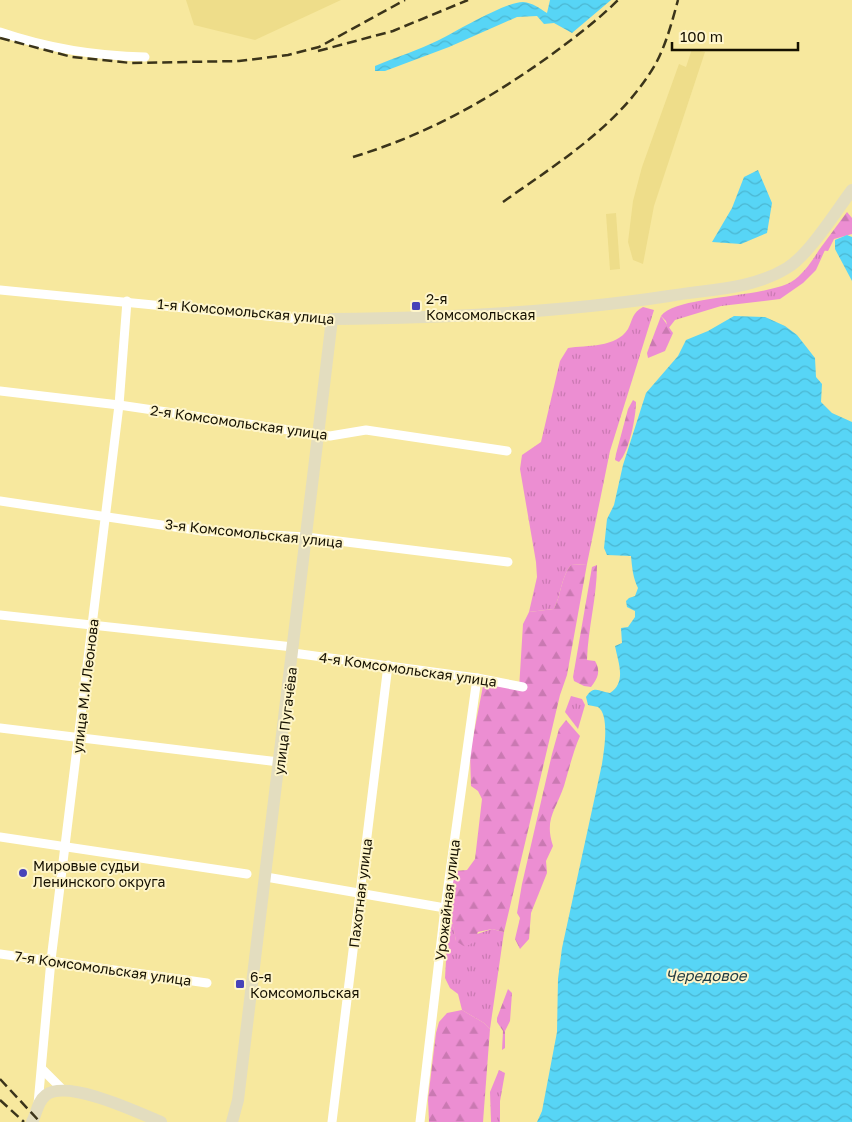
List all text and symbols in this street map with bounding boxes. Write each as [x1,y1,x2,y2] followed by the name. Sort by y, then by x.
[672,20,798,52] scale bar
[680,27,723,45] text: 100 m
[426,290,535,323] place label: 2-я Комсомольская
[157,295,335,327] street label: 1-я Комсомольская улица
[410,300,422,312] marker: 2-я Комсомольская
[149,401,329,443] street label: 2-я Комсомольская улица
[164,515,344,551] street label: 3-я Комсомольская улица
[68,618,102,754] street label: улица М.И.Леонова
[318,648,498,690] street label: 4-я Комсомольская улица
[270,666,300,776] street label: улица Пугачёва
[345,837,375,949] street label: Пахотная улица
[431,838,463,962] street label: Урожайная улица
[33,857,165,890] place label: Мировые судьи Ленинского округа
[17,867,29,879] marker: Мировые судьи Ленинского округа
[14,947,192,989] street label: 7-я Комсомольская улица
[666,966,748,984] water label: Чередовое
[250,968,359,1001] place label: 6-я Комсомольская
[234,978,246,990] marker: 6-я Комсомольская

